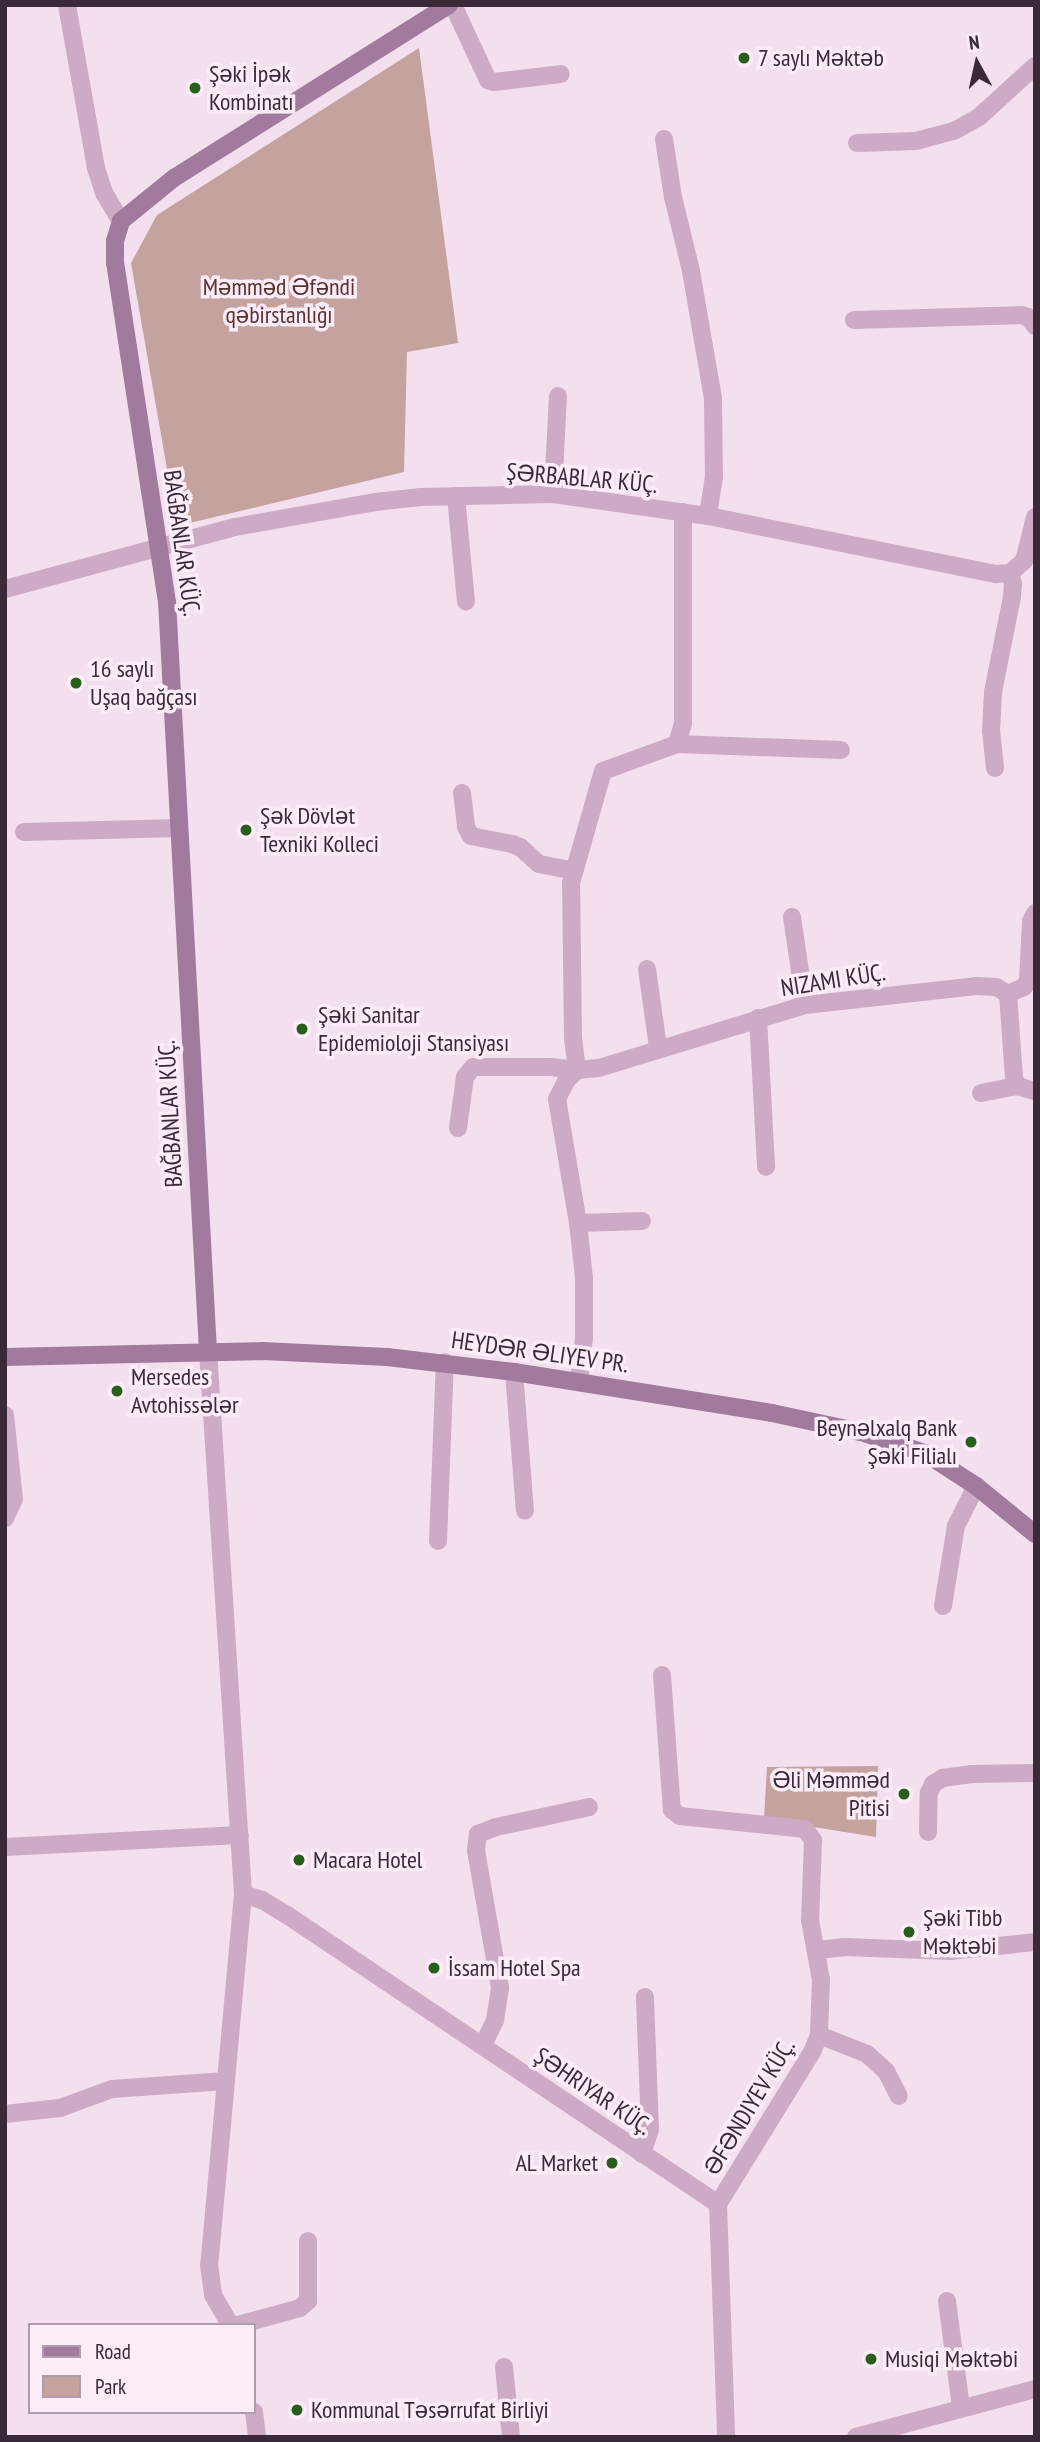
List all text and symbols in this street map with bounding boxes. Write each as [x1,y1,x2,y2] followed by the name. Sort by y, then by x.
[942,28,1012,98] north arrow
[967,30,981,55] text: N
[758,44,885,72] place label: 7 saylı Məktəb
[736,50,752,66] marker: 7 saylı Məktəb
[209,60,293,116] place label: Şəki İpək Kombinatı
[187,80,203,96] marker: Şəki İpək Kombinatı
[203,273,355,329] park label: Məmməd Əfəndi qəbirstanlığı
[505,457,659,499] street label: ŞƏRBABLAR KÜÇ.
[157,468,207,618] street label: BAĞBANLAR KÜÇ.
[90,655,198,711] place label: 16 saylı Uşaq bağçası
[68,675,84,691] marker: 16 saylı Uşaq bağçası
[260,802,379,858] place label: Şək Dövlət Texniki Kolleci
[238,822,254,838] marker: Şək Dövlət Texniki Kolleci
[779,958,887,1002] street label: NIZAMI KÜÇ.
[318,1001,509,1057] place label: Şəki Sanitar Epidemioloji Stansiyası
[292,1019,312,1039] marker: Şəki Sanitar Epidemioloji Stansiyası
[152,1040,188,1188] street label: BAĞBANLAR KÜÇ.
[449,1325,631,1379] street label: HEYDƏR ƏLIYEV PR.
[131,1363,239,1419] place label: Mersedes Avtohissələr
[109,1383,125,1399] marker: Mersedes Avtohissələr
[816,1414,957,1470] place label: Beynəlxalq Bank Şəki Filialı
[963,1434,979,1450] marker: Beynəlxalq Bank Şəki Filialı
[772,1766,890,1822] place label: Əli Məmməd Pitisi
[896,1786,912,1802] marker: Əli Məmməd Pitisi
[313,1846,422,1874] place label: Macara Hotel
[291,1852,307,1868] marker: Macara Hotel
[923,1904,1003,1960] place label: Şəki Tibb Məktəbi
[901,1924,917,1940] marker: Şəki Tibb Məktəbi
[448,1954,581,1982] place label: İssam Hotel Spa
[426,1960,442,1976] marker: İssam Hotel Spa
[697,2034,801,2180] street label: ƏFƏNDIYEV KÜÇ.
[529,2041,657,2141] street label: ŞƏHRIYAR KÜÇ.
[515,2149,598,2177] place label: AL Market
[604,2155,620,2171] marker: AL Market
[28,2323,256,2414] legend
[95,2338,131,2365] text: Road
[885,2345,1018,2373] place label: Musiqi Məktəbi
[863,2351,879,2367] marker: Musiqi Məktəbi
[95,2373,126,2400] text: Park
[311,2396,549,2424] place label: Kommunal Təsərrufat Birliyi
[289,2402,305,2418] marker: Kommunal Təsərrufat Birliyi

